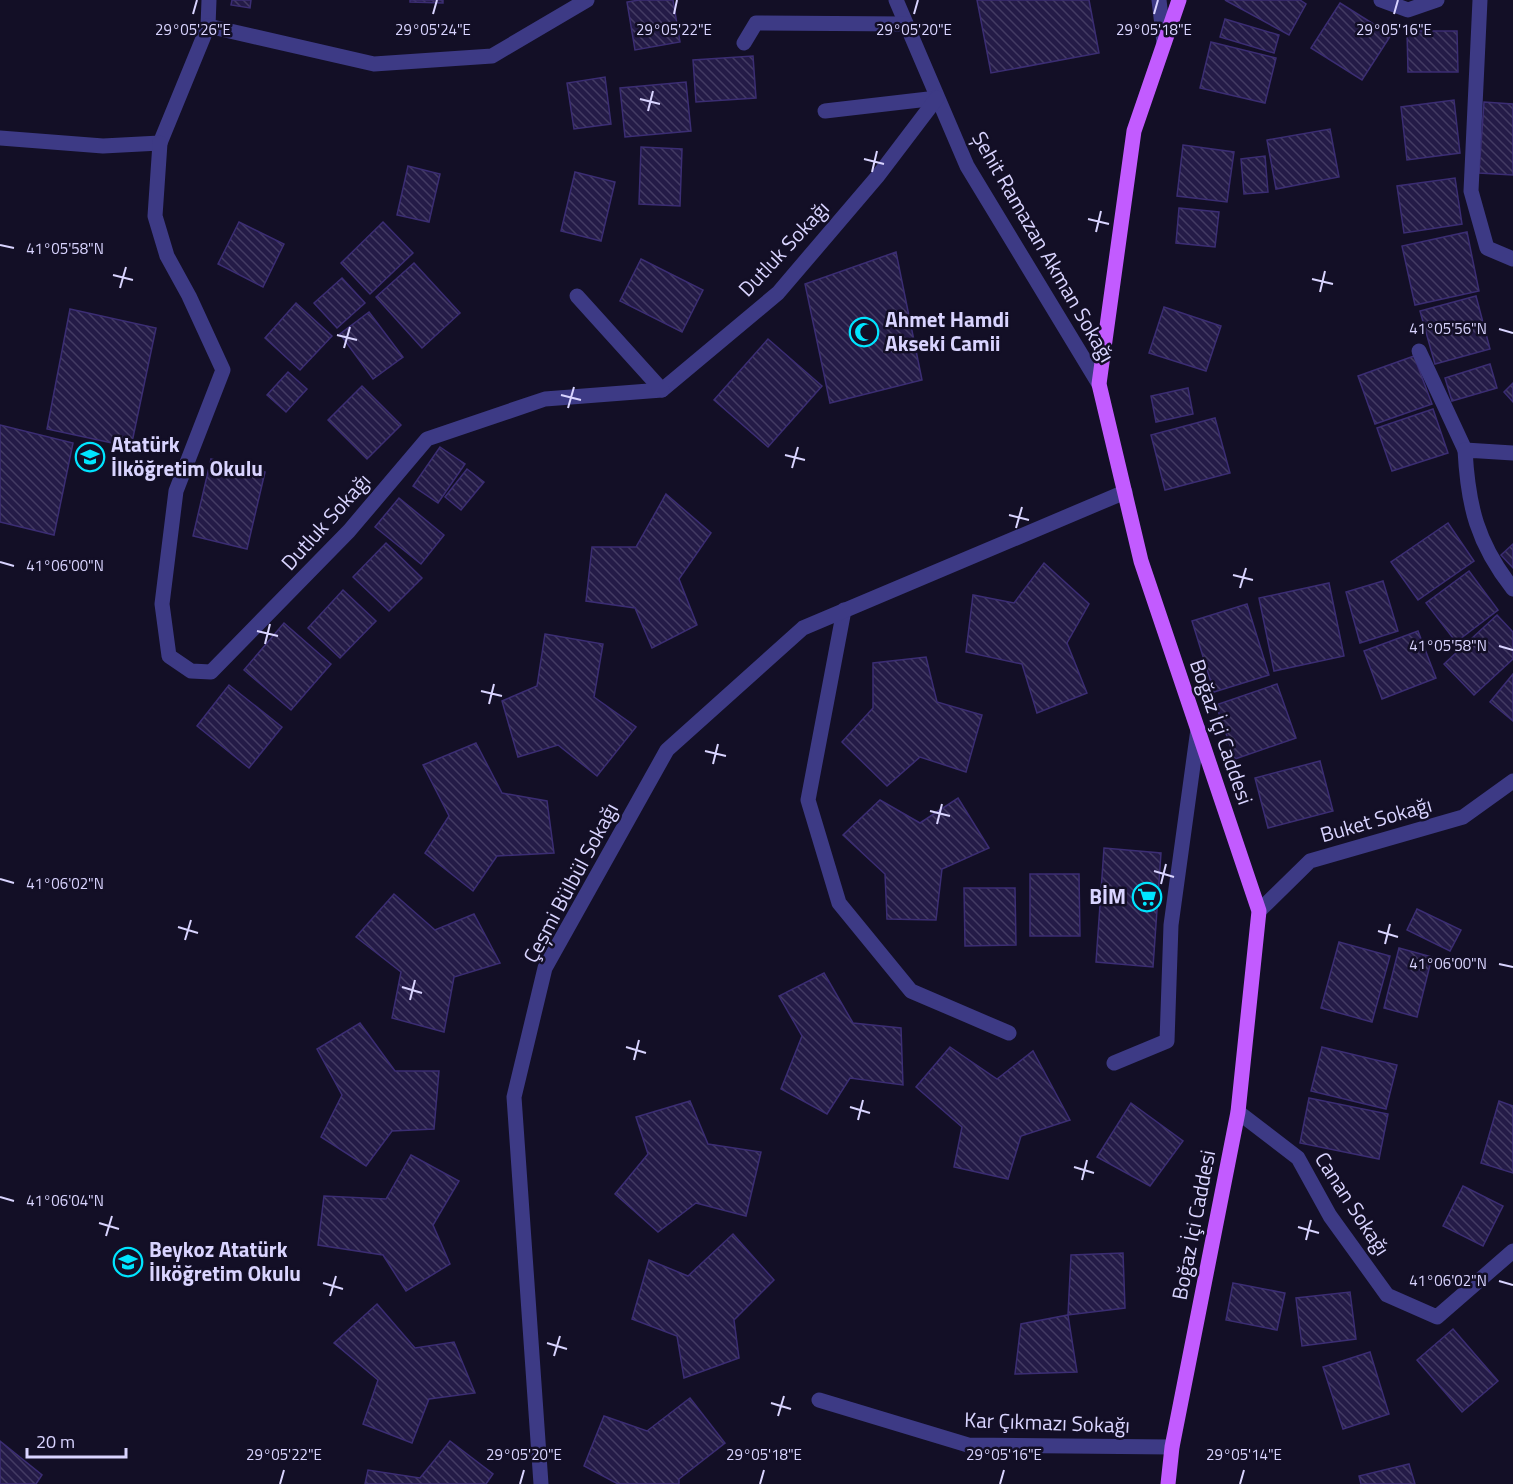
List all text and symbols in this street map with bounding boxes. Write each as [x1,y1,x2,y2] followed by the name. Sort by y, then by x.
[155,18,231,41] text: 29°05'26"E
[395,18,471,41] text: 29°05'24"E
[636,18,712,41] text: 29°05'22"E
[876,18,952,41] text: 29°05'20"E
[1116,18,1192,41] text: 29°05'18"E
[1356,18,1432,41] text: 29°05'16"E
[964,125,1123,368] street label: Şehit Ramazan Akman Sokağı
[730,193,836,304] street label: Dutluk Sokağı
[26,237,104,260] text: 41°05'58"N
[885,303,1009,359] place label: Ahmet Hamdi Akseki Camii
[848,316,880,348] mosque icon: Ahmet Hamdi Akseki Camii
[1409,317,1487,340] text: 41°05'56"N
[111,428,263,484] place label: Atatürk İlköğretim Okulu
[74,441,106,473] school or university icon: Atatürk İlköğretim Okulu
[273,466,378,577] street label: Dutluk Sokağı
[26,554,104,577] text: 41°06'00"N
[1409,634,1487,657] text: 41°05'58"N
[1182,655,1262,809] street label: Boğaz İçi Caddesi
[1316,788,1435,850] street label: Buket Sokağı
[514,797,626,968] street label: Çeşmi Bülbül Sokağı
[26,872,104,895] text: 41°06'02"N
[1089,880,1126,912] place label: BİM
[1131,881,1163,913] supermarket icon: BİM
[1409,952,1487,975] text: 41°06'00"N
[1307,1145,1398,1262] street label: Canan Sokağı
[1163,1147,1223,1303] street label: Boğaz İçi Caddesi
[26,1189,104,1212] text: 41°06'04"N
[149,1233,301,1289] place label: Beykoz Atatürk İlköğretim Okulu
[112,1246,144,1278] school or university icon: Beykoz Atatürk İlköğretim Okulu
[1409,1269,1487,1292] text: 41°06'02"N
[964,1403,1130,1441] street label: Kar Çıkmazı Sokağı
[27,1421,126,1459] scale bar
[36,1428,75,1455] text: 20 m
[246,1443,322,1466] text: 29°05'22"E
[486,1443,562,1466] text: 29°05'20"E
[726,1443,802,1466] text: 29°05'18"E
[966,1443,1042,1466] text: 29°05'16"E
[1206,1443,1282,1466] text: 29°05'14"E

